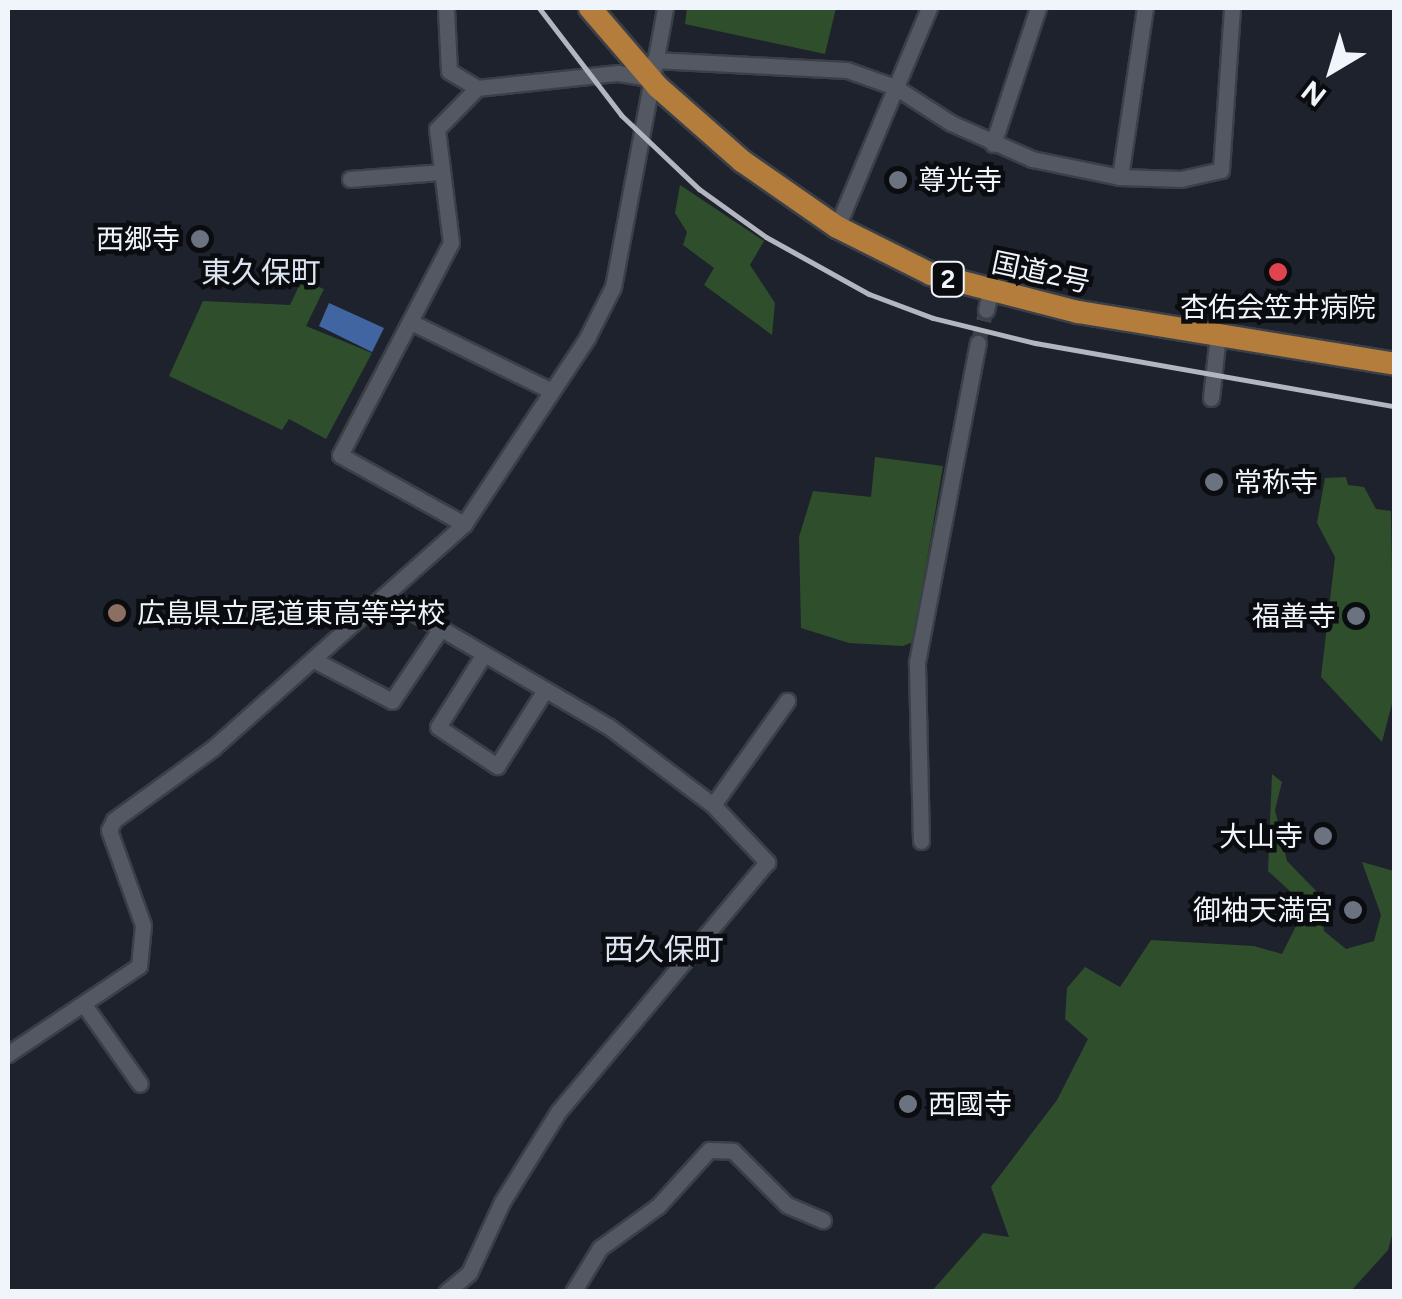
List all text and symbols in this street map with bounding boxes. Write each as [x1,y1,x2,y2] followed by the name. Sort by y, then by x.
[1282,20,1382,120] north arrow
[1295,74,1333,114] text: N
[918,163,1002,197] place label: 尊光寺
[887,169,909,191] marker: 尊光寺
[96,222,180,256] place label: 西郷寺
[189,228,211,250] marker: 西郷寺
[989,245,1093,299] street label: 国道2号
[201,255,321,291] district label: 東久保町
[930,259,966,299] road number: 2
[1265,259,1291,285] marker: 杏佑会笠井病院
[1180,290,1376,324] place label: 杏佑会笠井病院
[1234,465,1318,499] place label: 常称寺
[1203,471,1225,493] marker: 常称寺
[137,596,445,630] place label: 広島県立尾道東高等学校
[1252,599,1336,633] place label: 福善寺
[106,602,128,624] marker: 広島県立尾道東高等学校
[1345,605,1367,627] marker: 福善寺
[1219,819,1303,853] place label: 大山寺
[1312,825,1334,847] marker: 大山寺
[1193,893,1333,927] place label: 御袖天満宮
[1342,899,1364,921] marker: 御袖天満宮
[604,932,724,968] district label: 西久保町
[928,1087,1012,1121] place label: 西國寺
[897,1093,919,1115] marker: 西國寺

